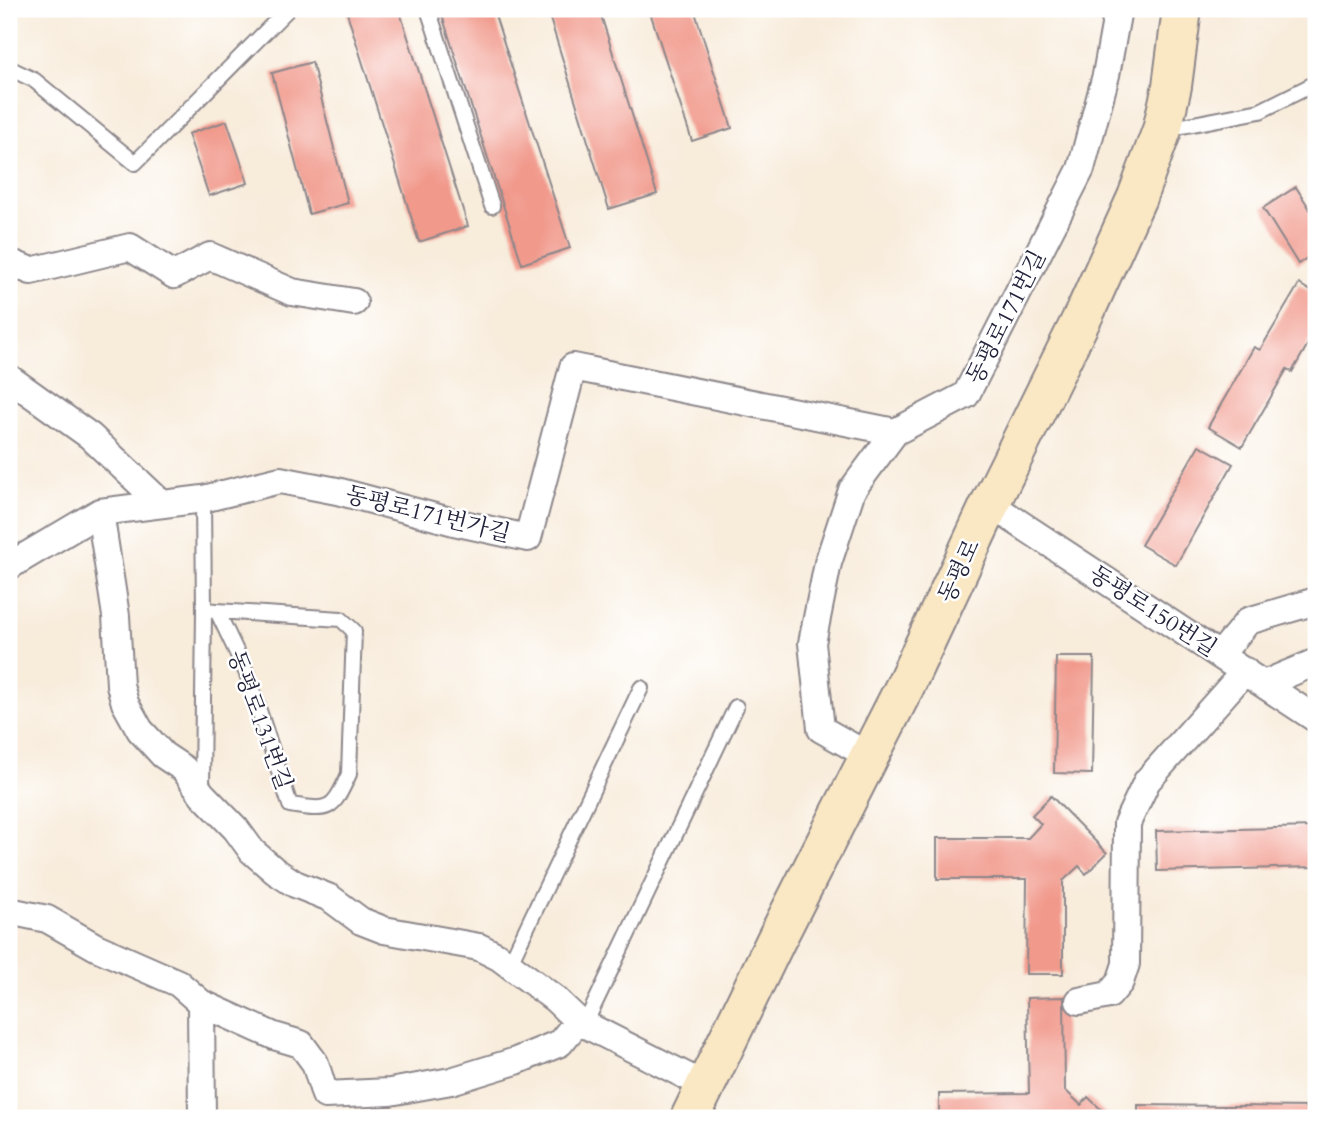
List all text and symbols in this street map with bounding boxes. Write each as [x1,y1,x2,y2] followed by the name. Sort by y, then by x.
[959,245,1053,389] street label: 동평로171번길
[342,479,514,549] street label: 동평로171번가길
[931,534,987,608] street label: 동평로
[1083,558,1223,664] street label: 동평로150번길
[220,646,300,794] street label: 동평로131번길

